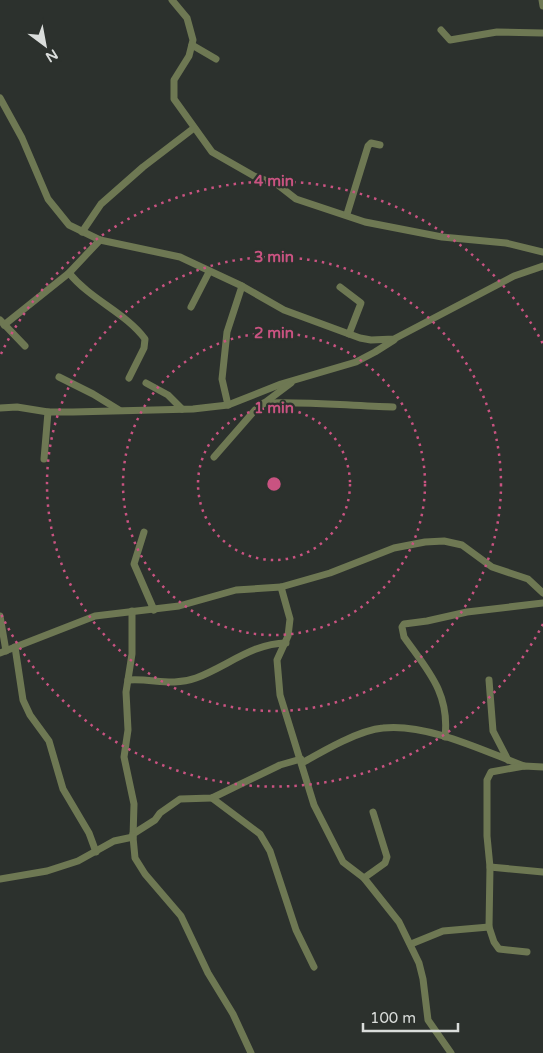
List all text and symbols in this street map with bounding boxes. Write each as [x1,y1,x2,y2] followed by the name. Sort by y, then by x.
[20,20,70,70] north arrow
[42,45,61,66] text: N
[254,172,294,190] text: 4 min
[254,248,294,266] text: 3 min
[254,324,294,342] text: 2 min
[254,399,294,417] text: 1 min
[265,475,283,493] centre of rings
[363,1000,458,1032] scale bar
[370,1009,416,1027] text: 100 m

